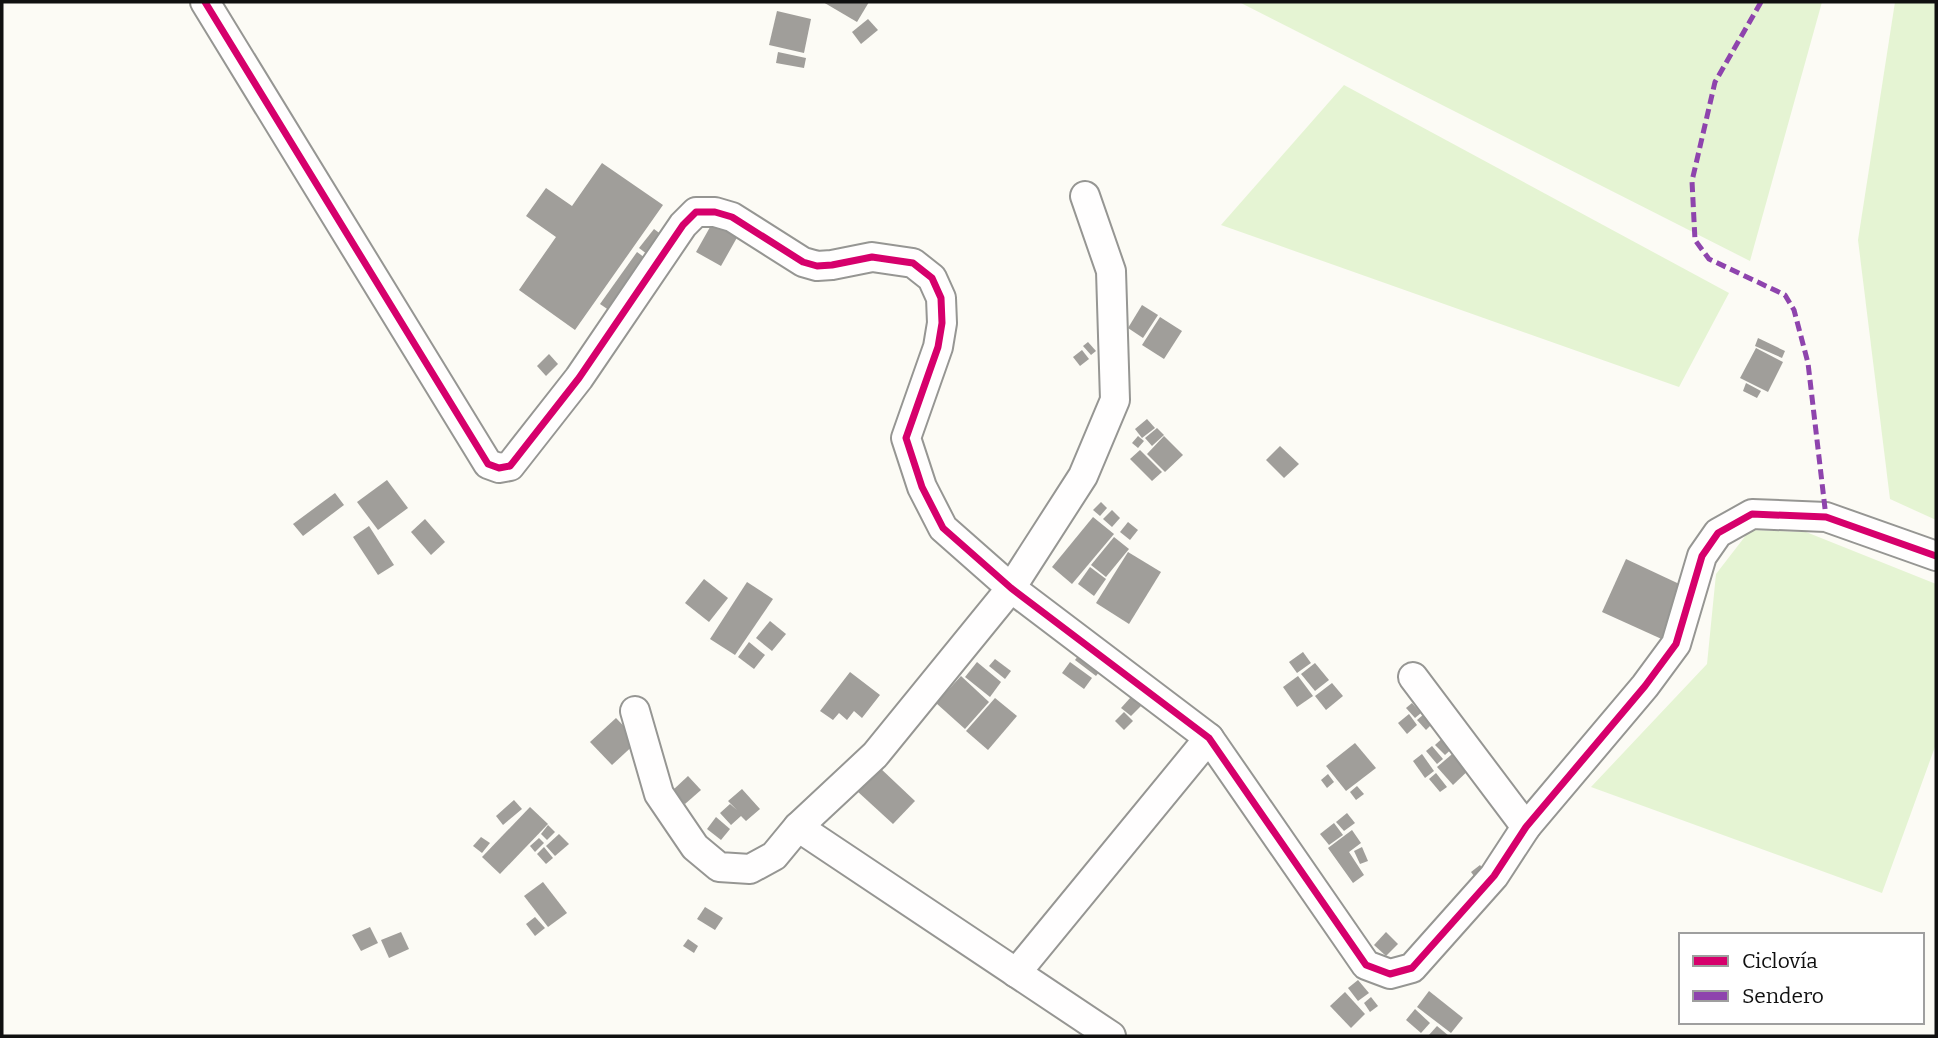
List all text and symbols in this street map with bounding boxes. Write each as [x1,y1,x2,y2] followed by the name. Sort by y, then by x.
[1679,933,1924,1024] legend
[1742,948,1818,974] text: Ciclovía
[1742,983,1824,1009] text: Sendero

